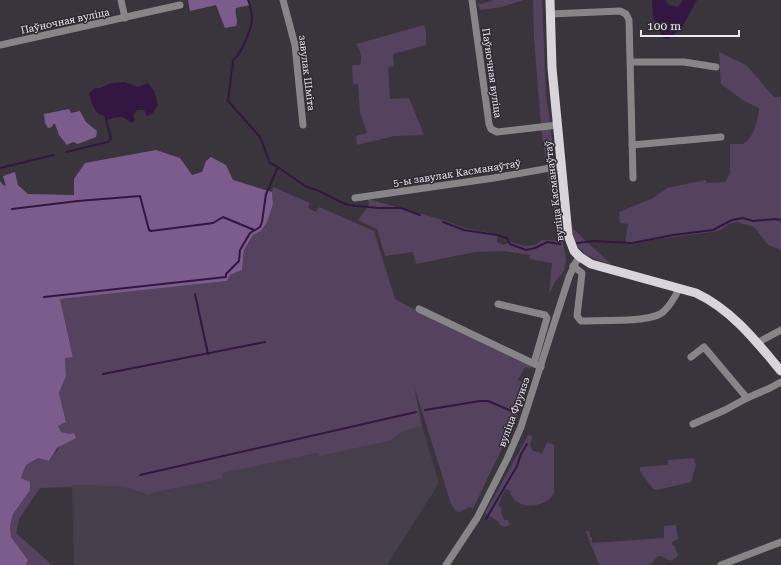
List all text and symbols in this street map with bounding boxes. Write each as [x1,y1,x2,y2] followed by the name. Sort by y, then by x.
[20,6,111,36] street label: Паўночная вуліца
[641,12,739,38] scale bar
[647,19,681,33] text: 100 m
[480,27,504,119] street label: Паўночная вуліца
[297,35,317,112] street label: завулак Шміта
[542,140,566,242] street label: вуліца Касманаўтаў
[392,157,522,189] street label: 5-ы завулак Касманаўтаў
[496,375,532,449] street label: вуліца Фрунзэ

